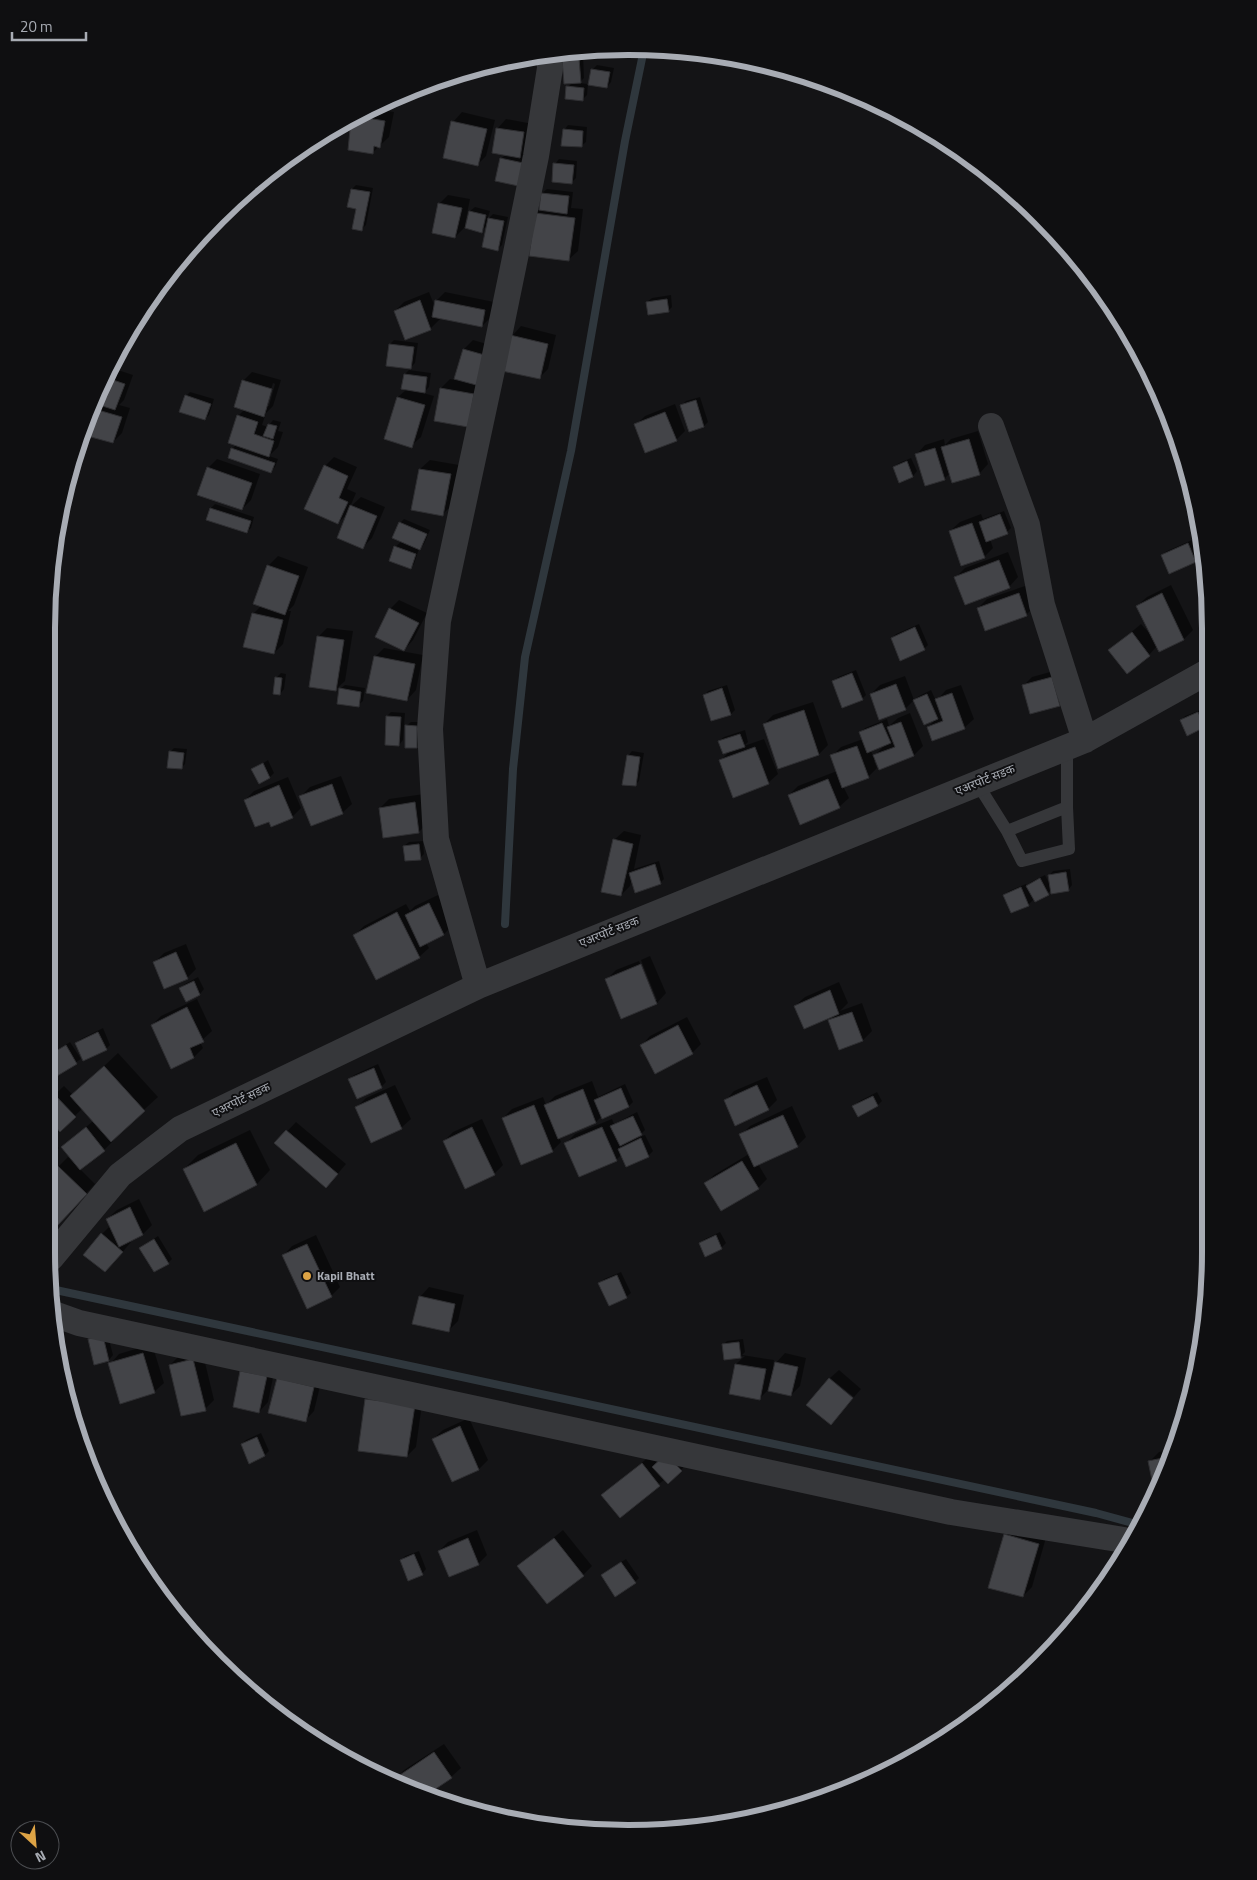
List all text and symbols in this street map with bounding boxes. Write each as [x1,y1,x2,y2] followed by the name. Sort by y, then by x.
[12,10,86,42] scale bar
[20,15,53,38] text: 20 m
[952,759,1018,800] street label: एअरपोर्ट सडक
[576,911,642,952] street label: एअरपोर्ट सडक
[208,1077,274,1122] street label: एअरपोर्ट सडक
[317,1266,375,1285] place label: Kapil Bhatt
[301,1270,313,1282] marker: Kapil Bhatt
[10,1820,60,1870] north arrow
[32,1846,50,1869] text: N

